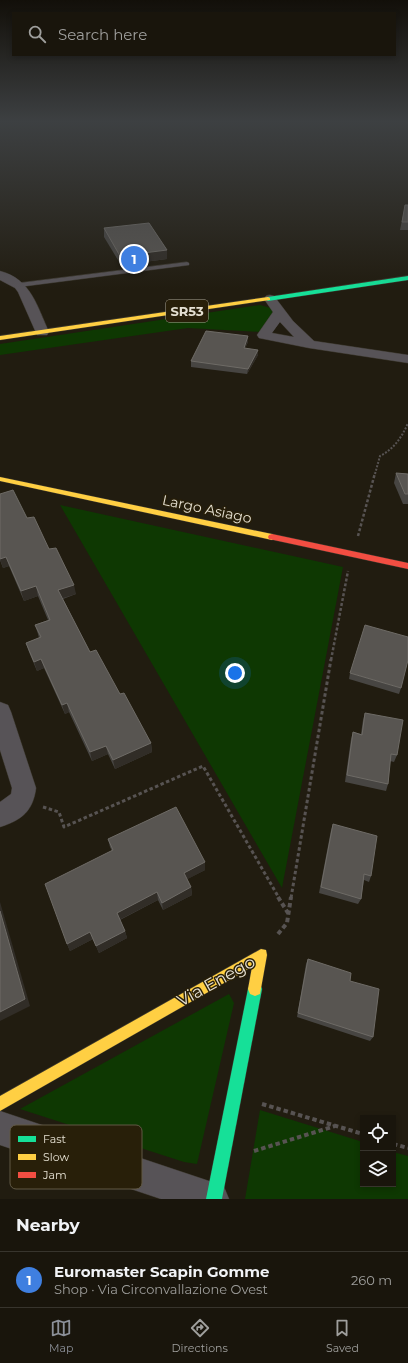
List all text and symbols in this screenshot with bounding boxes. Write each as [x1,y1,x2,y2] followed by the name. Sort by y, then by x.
[12,12,396,56] search box
[26,23,48,45] icon: search
[58,25,147,44] text: Search here
[121,244,147,274] pin: 1
[166,300,208,322] road number: SR53
[161,491,254,527] street label: Largo Asiago
[225,663,245,683] your location
[174,951,258,1011] street label: Via Enego
[360,1115,396,1187] map controls
[360,1115,396,1151] button: locate
[10,1125,142,1189] legend
[43,1132,67,1146] text: Fast
[43,1150,69,1164] text: Slow
[360,1151,396,1187] button: layers
[42,1168,67,1182] text: Jam
[16,1215,80,1235] text: Nearby
[54,1262,269,1281] text: Euromaster Scapin Gomme
[26,1272,32,1288] text: 1
[351,1272,392,1288] text: 260 m
[54,1281,268,1297] text: Shop · Via Circonvallazione Ovest
[49,1317,73,1355] tab: Map
[172,1317,228,1355] tab: Directions
[326,1317,359,1355] tab: Saved

